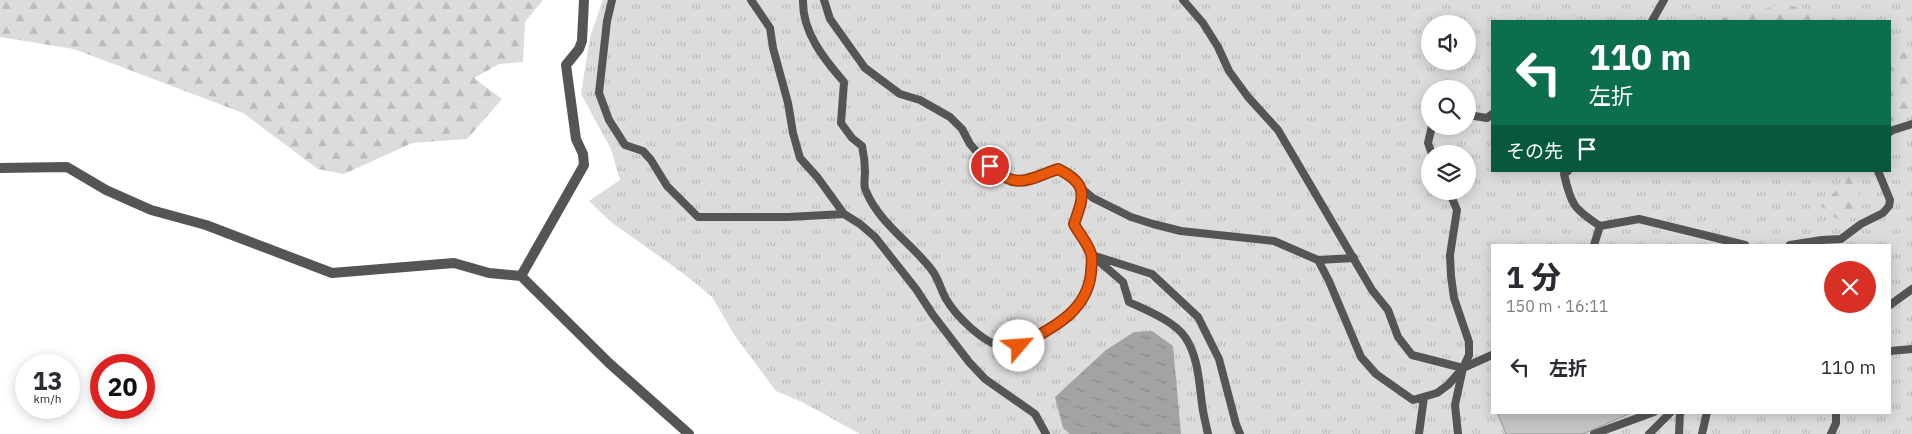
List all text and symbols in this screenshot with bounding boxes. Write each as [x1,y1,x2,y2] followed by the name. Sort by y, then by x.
[1421,15,1476,200] map controls
[1421,15,1476,70] button: sound
[1589,34,1692,80] text: 110 m
[1506,40,1571,105] icon: left
[1421,80,1476,135] button: search
[1589,81,1633,110] text: 左折
[1573,135,1601,163] icon: arrive
[1506,139,1563,163] text: その先
[969,145,1011,187] pin
[1421,145,1476,200] button: layers
[976,152,1004,180] icon: arrive
[1506,257,1561,296] text: 1 分
[1824,261,1876,313] button: close
[1506,296,1608,316] text: 150 m · 16:11
[992,319,1044,371] position arrow
[1506,353,1534,381] icon: left
[90,354,155,419] speed limit sign: 20
[1821,355,1876,379] text: 110 m
[1549,356,1587,380] text: 左折
[32,364,63,397] text: 13
[33,391,62,406] text: km/h

